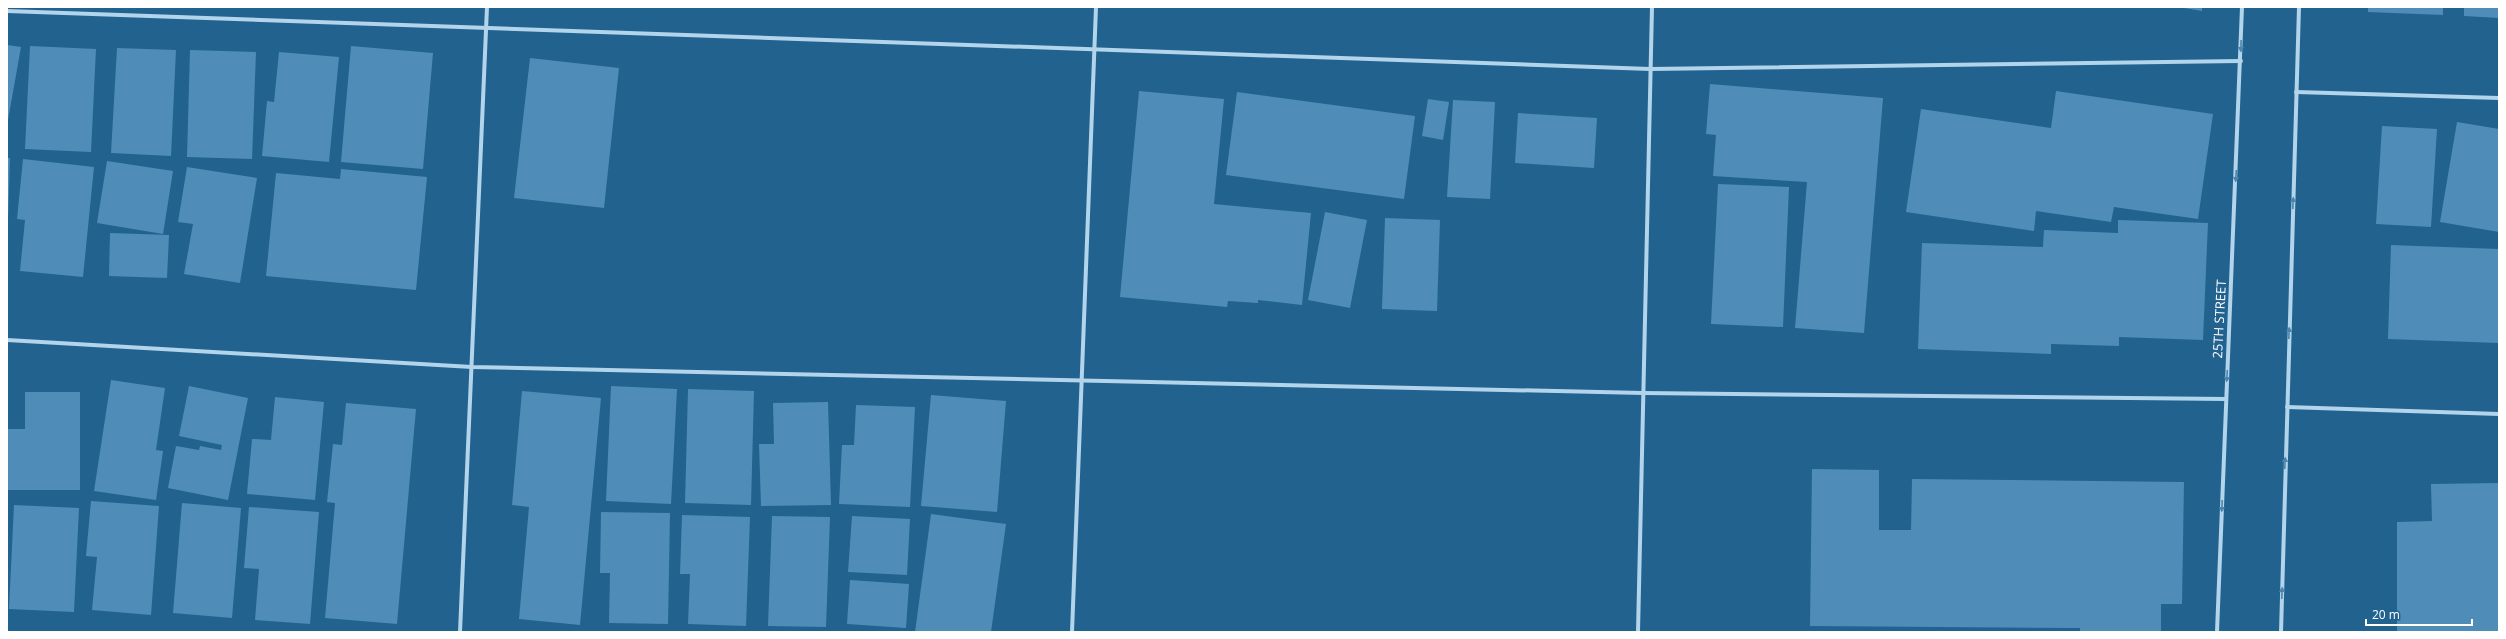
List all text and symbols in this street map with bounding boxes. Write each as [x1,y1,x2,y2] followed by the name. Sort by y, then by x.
[2238,40,2244,53] one-way arrow
[2232,170,2239,182] one-way arrow
[2289,197,2296,209] one-way arrow
[2208,278,2230,359] street label: 25TH STREET
[2286,326,2292,339] one-way arrow
[2224,370,2230,383] one-way arrow
[2282,457,2289,469] one-way arrow
[2219,500,2225,513] one-way arrow
[2279,586,2285,599] one-way arrow
[2366,601,2472,627] scale bar
[2372,606,2400,623] text: 20 m

